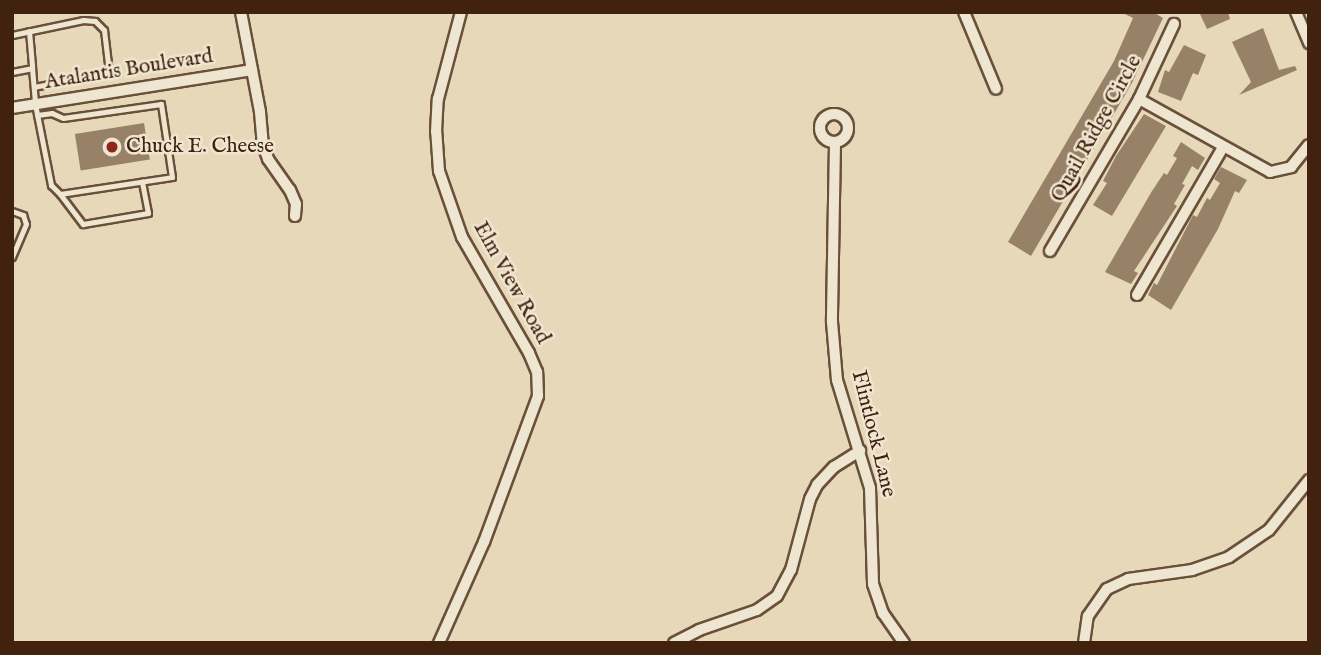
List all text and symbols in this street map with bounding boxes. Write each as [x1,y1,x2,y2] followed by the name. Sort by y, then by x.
[43,44,215,96] street label: Atalantis Boulevard
[1046,51,1148,207] street label: Quail Ridge Circle
[126,134,274,160] place label: Chuck E. Cheese
[104,139,120,155] marker: Chuck E. Cheese
[467,217,555,349] street label: Elm View Road
[845,368,901,500] street label: Flintlock Lane

